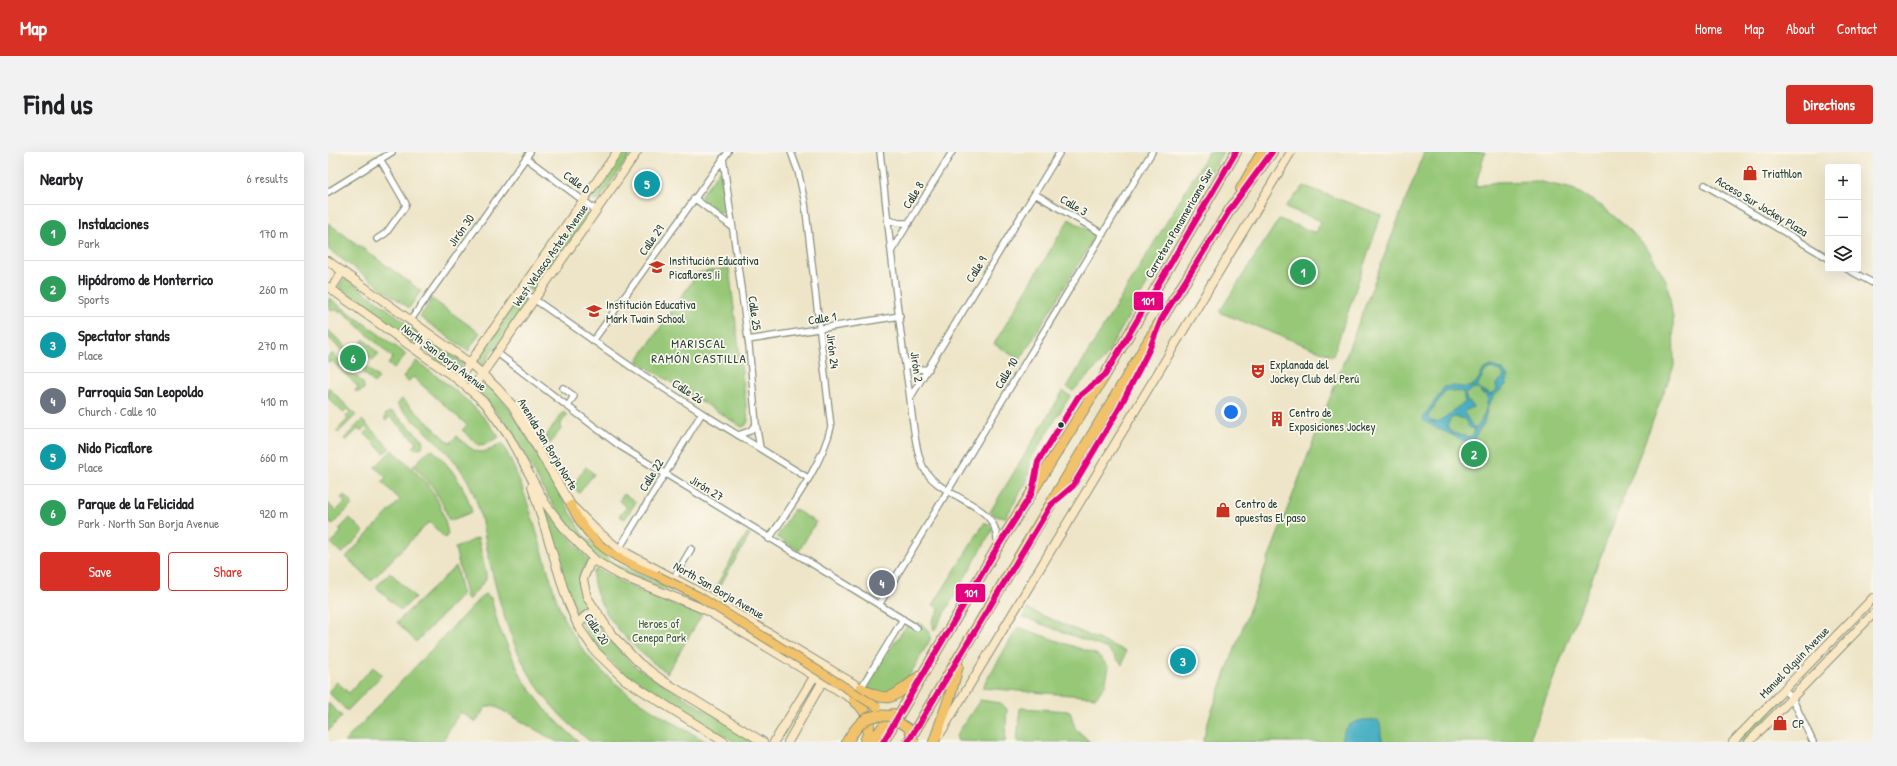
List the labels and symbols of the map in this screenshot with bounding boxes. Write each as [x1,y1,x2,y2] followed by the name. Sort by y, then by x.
[1741,164,1759,182] shop icon: Triathlon
[1141,165,1218,281] street label: Carretera Panamericana Sur
[1762,165,1802,182] place label: Triathlon
[560,166,594,198] street label: Calle D
[634,169,660,199] pin: 5
[1713,172,1812,240] street label: Acceso Sur Jockey Plaza
[898,178,928,212] street label: Calle 8
[1057,190,1091,220] street label: Calle 3
[508,200,592,310] street label: West Velasco Astete Avenue
[444,211,478,249] street label: Jirón 30
[634,221,668,259] street label: Calle 29
[669,252,759,283] place label: Institución Educativa Picaflores Ii
[961,252,991,286] street label: Calle 9
[1290,257,1316,287] pin: 1
[648,258,666,276] school or university icon: Institución Educativa Picaflores Ii
[1133,291,1164,311] line badge: 101
[1142,294,1154,308] text: 101
[744,295,766,331] street label: Calle 25
[606,296,696,327] place label: Institución Educativa Mark Twain School
[585,302,603,320] school or university icon: Institución Educativa Mark Twain School
[807,307,837,329] street label: Calle 1
[398,319,490,395] street label: North San Borja Avenue
[822,333,844,370] street label: Jirón 24
[651,334,747,367] district label: MARISCAL RAMÓN CASTILLA
[340,343,366,373] pin: 6
[906,351,928,384] street label: Jirón 2
[990,354,1022,392] street label: Calle 10
[1270,356,1359,387] place label: Explanada del Jockey Club del Perú
[1249,362,1267,380] theatre icon: Explanada del Jockey Club del Perú
[669,375,707,408] street label: Calle 26
[514,395,582,493] street label: Avenida San Borja Norte
[1221,402,1241,422] your location
[1289,404,1376,435] place label: Centro de Exposiciones Jockey
[1268,410,1286,428] building icon: Centro de Exposiciones Jockey
[1056,420,1066,430] unlabelled marker
[1461,439,1487,469] pin: 2
[635,455,668,494] street label: Calle 22
[687,471,727,505] street label: Jirón 27
[1235,495,1306,526] place label: Centro de apuestas El paso
[1214,501,1232,519] shop icon: Centro de apuestas El paso
[670,557,768,623] street label: North San Borja Avenue
[869,568,895,598] pin: 4
[955,583,986,603] line badge: 101
[965,586,977,600] text: 101
[580,610,614,648] street label: Calle 20
[632,615,686,646] park label: Heroes of Cenepa Park
[1755,622,1833,702] street label: Manuel Olguin Avenue
[1170,646,1196,676] pin: 3
[1771,714,1789,732] shop icon: CP
[1792,715,1805,732] place label: CP

